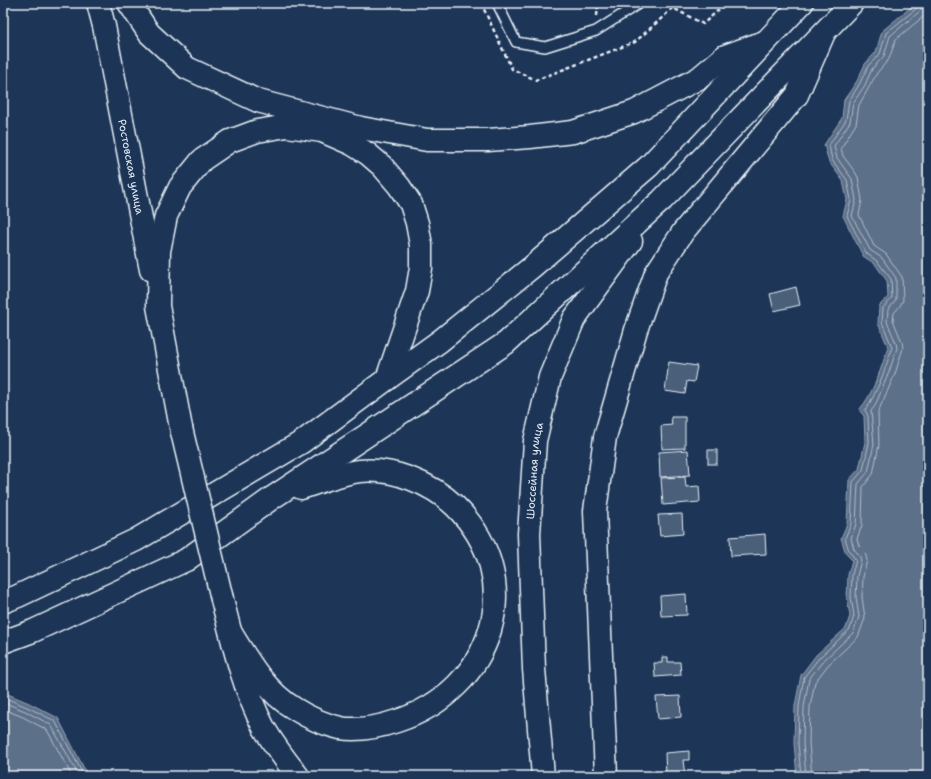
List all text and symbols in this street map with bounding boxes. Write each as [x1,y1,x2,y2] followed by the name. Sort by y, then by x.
[114,118,147,216] street label: Ростовская улица
[523,421,547,520] street label: Шоссейная улица

